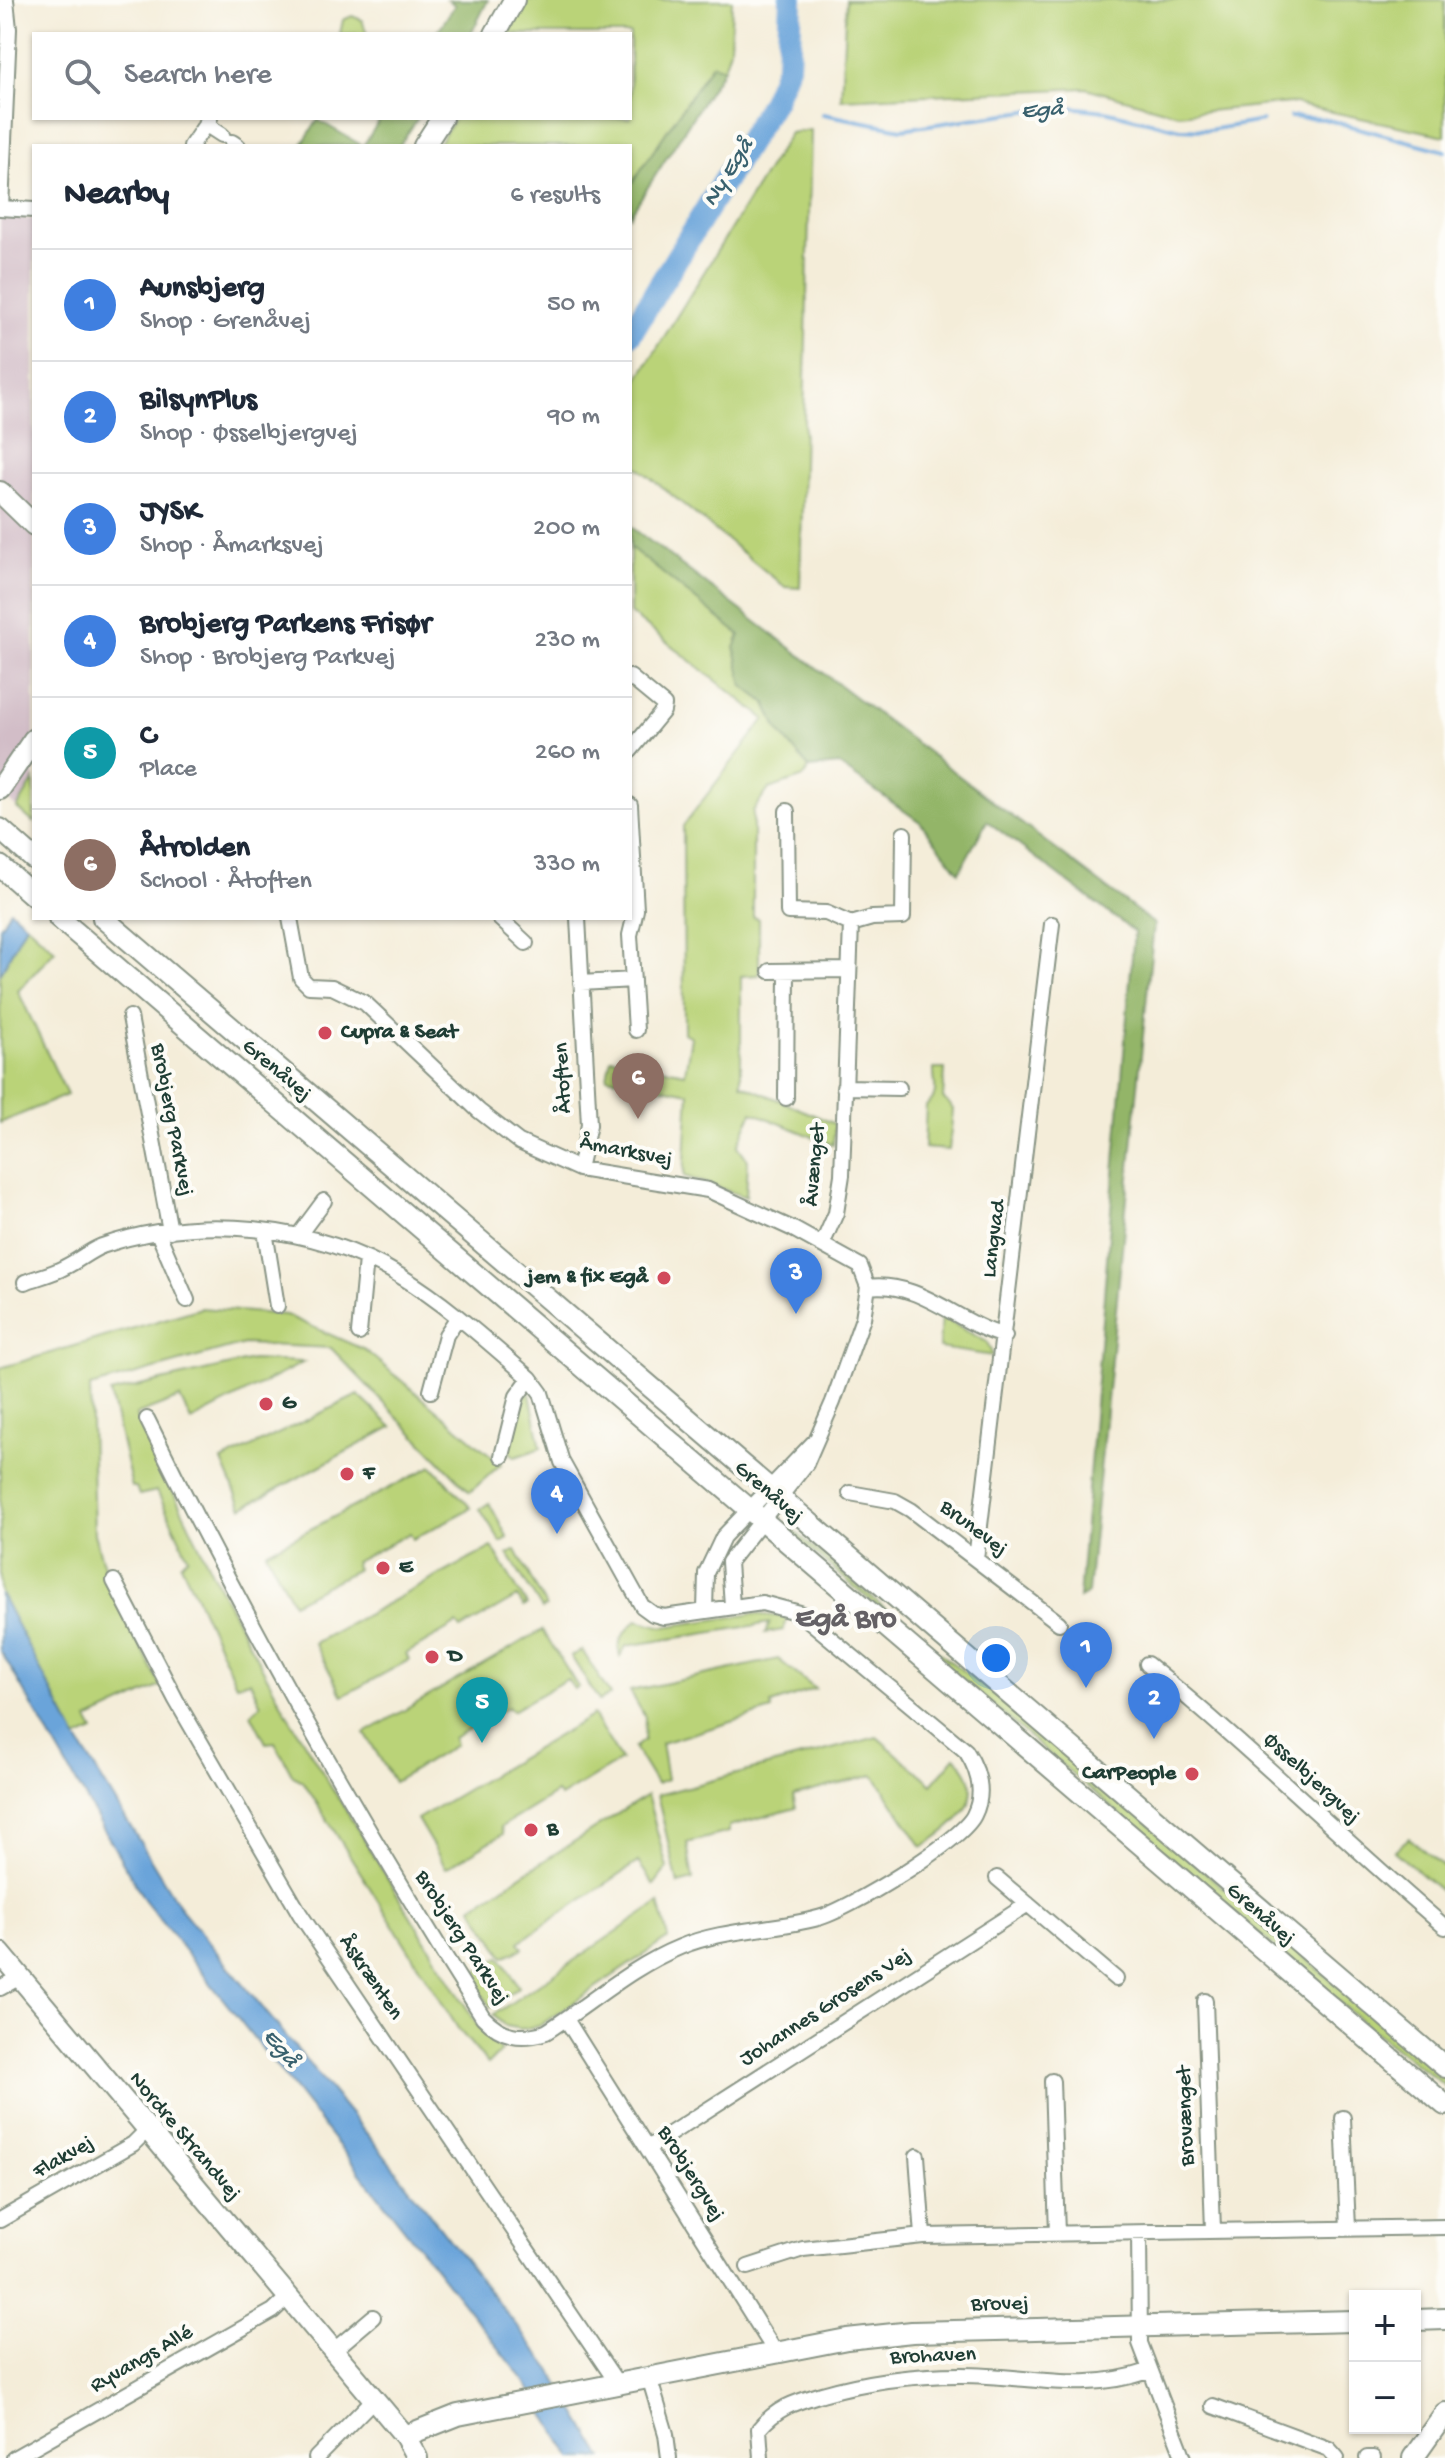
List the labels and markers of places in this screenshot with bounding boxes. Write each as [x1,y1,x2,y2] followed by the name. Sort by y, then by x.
[340,1020,459,1046] place label: Cupra & Seat
[316,1024,334,1042] marker: Cupra & Seat
[612,1053,664,1119] pin: 6
[770,1248,822,1314] pin: 3
[523,1265,650,1291] place label: jem & fix Egå
[655,1269,673,1287] marker: jem & fix Egå
[282,1391,297,1417] place label: G
[257,1395,275,1413] marker: G
[362,1461,376,1487] place label: F
[338,1465,356,1483] marker: F
[531,1468,583,1534] pin: 4
[399,1555,414,1581] place label: E
[374,1559,392,1577] marker: E
[1060,1622,1112,1688] pin: 1
[446,1644,463,1670] place label: D
[423,1648,441,1666] marker: D
[1128,1673,1180,1739] pin: 2
[456,1677,508,1743] pin: 5
[1081,1761,1177,1787] place label: CarPeople
[1183,1765,1201,1783] marker: CarPeople
[546,1817,560,1843] place label: B
[522,1821,540,1839] marker: B

